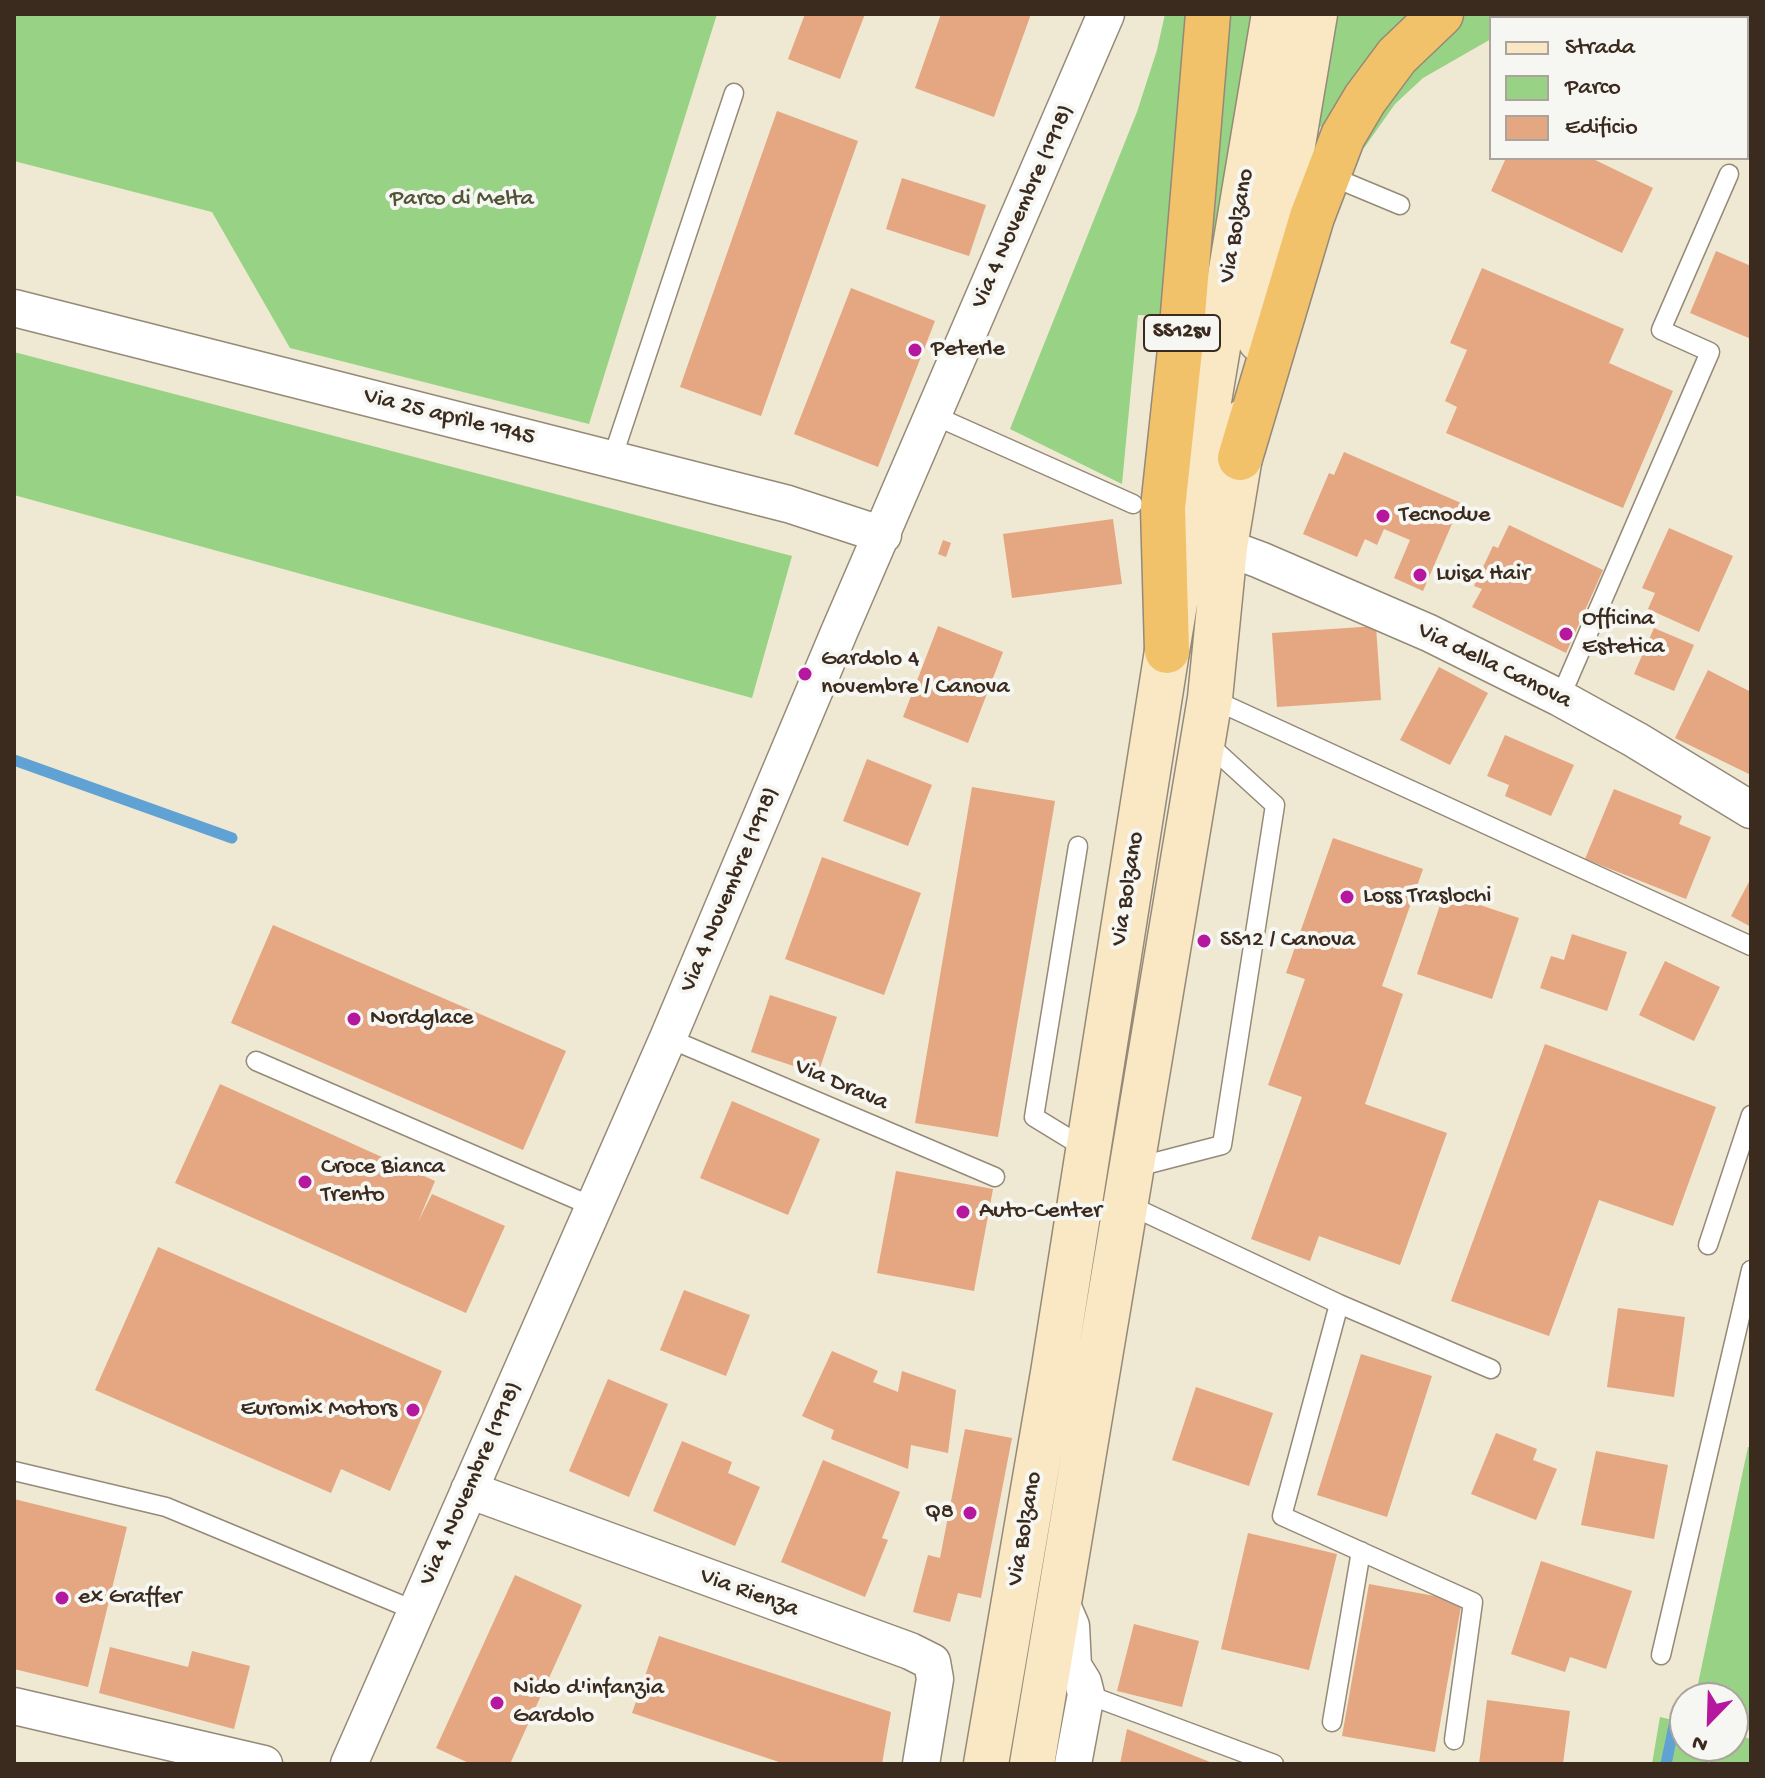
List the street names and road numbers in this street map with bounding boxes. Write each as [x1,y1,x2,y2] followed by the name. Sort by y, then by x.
[966,101,1082,313] street label: Via 4 Novembre (1918)
[1214,167,1262,285] street label: Via Bolzano
[1144,315,1220,351] road number: SS12sv
[360,383,538,453] street label: Via 25 aprile 1945
[1412,617,1576,717] street label: Via della Canova
[675,783,787,997] street label: Via 4 Novembre (1918)
[1106,830,1152,948] street label: Via Bolzano
[790,1053,892,1119] street label: Via Drava
[414,1378,530,1590] street label: Via 4 Novembre (1918)
[1002,1470,1050,1588] street label: Via Bolzano
[696,1563,802,1625] street label: Via Rienza

